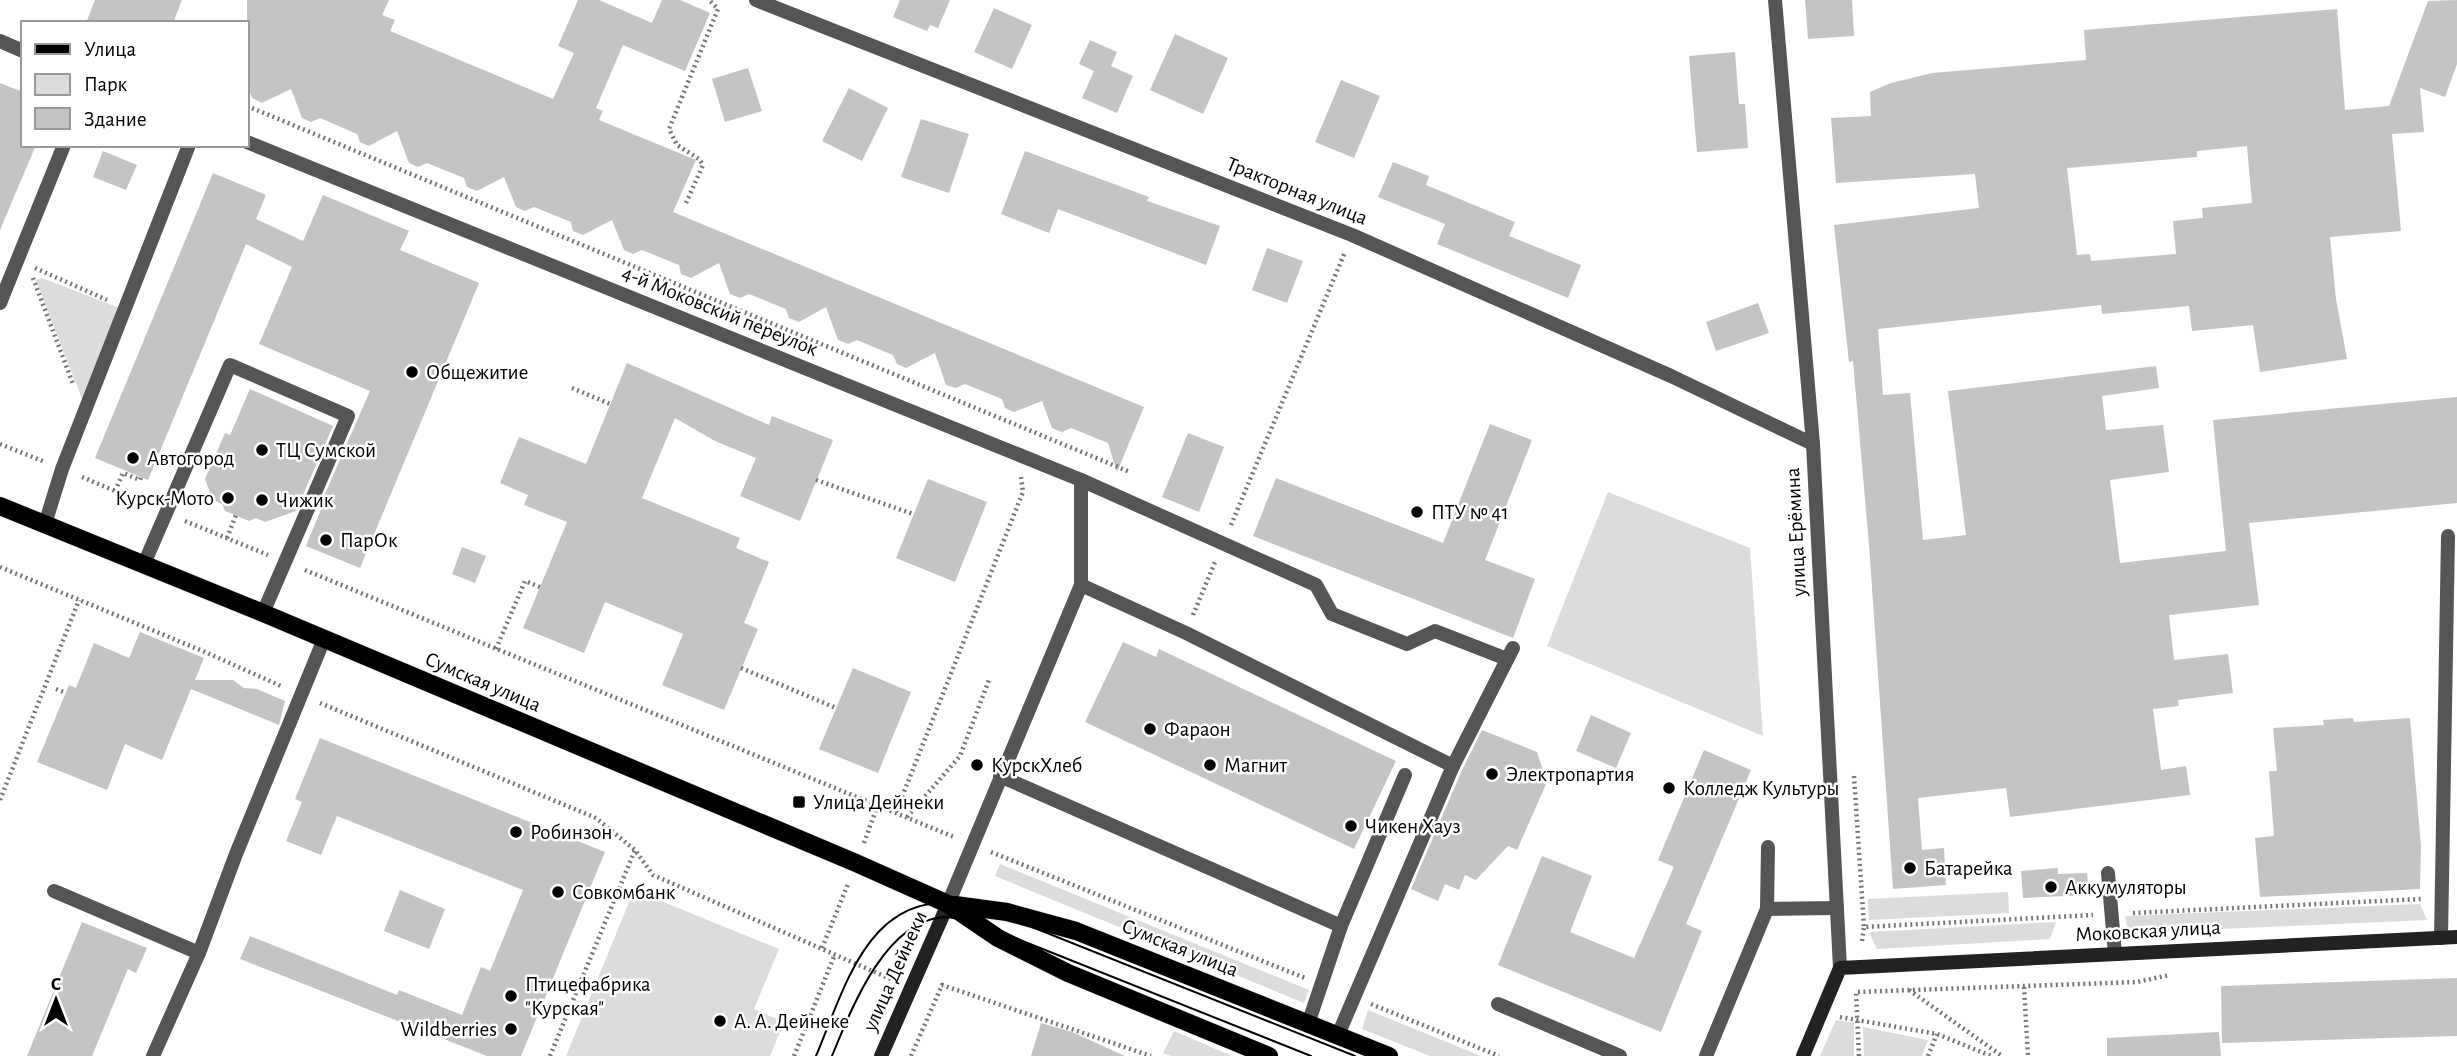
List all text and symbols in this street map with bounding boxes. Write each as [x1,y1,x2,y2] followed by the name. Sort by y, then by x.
[21,21,248,147] legend
[84,39,137,60] text: Улица
[84,74,128,95] text: Парк
[84,109,147,130] text: Здание
[1224,153,1371,229] street label: Тракторная улица
[619,262,821,360] street label: 4-й Моковский переулок
[426,362,528,383] place label: Общежитие
[404,364,420,380] marker: Общежитие
[276,440,376,461] place label: ТЦ Сумской
[254,442,270,458] marker: ТЦ Сумской
[147,448,234,469] place label: Автогород
[125,450,141,466] marker: Автогород
[1782,466,1810,598] street label: улица Ерёмина
[115,488,214,509] place label: Курск-Мото
[220,490,236,506] marker: Курск-Мото
[276,490,334,511] place label: Чижик
[254,492,270,508] marker: Чижик
[1431,502,1509,523] place label: ПТУ № 41
[1409,504,1425,520] marker: ПТУ № 41
[340,530,398,551] place label: ПарОк
[318,532,334,548] marker: ПарОк
[422,648,544,716] street label: Сумская улица
[1164,719,1231,740] place label: Фараон
[1142,721,1158,737] marker: Фараон
[991,755,1082,776] place label: КурскХлеб
[1224,755,1288,776] place label: Магнит
[969,757,985,773] marker: КурскХлеб
[1202,757,1218,773] marker: Магнит
[1506,764,1634,785] place label: Электропартия
[1484,766,1500,782] marker: Электропартия
[1683,778,1840,799] place label: Колледж Культуры
[1661,780,1677,796] marker: Колледж Культуры
[813,792,944,813] place label: Улица Дейнеки
[791,794,807,810] marker: Улица Дейнеки
[1365,816,1461,837] place label: Чикен Хауз
[1343,818,1359,834] marker: Чикен Хауз
[530,822,613,843] place label: Робинзон
[508,824,524,840] marker: Робинзон
[1924,858,2013,879] place label: Батарейка
[1902,860,1918,876] marker: Батарейка
[2065,877,2187,898] place label: Аккумуляторы
[2043,879,2059,895] marker: Аккумуляторы
[572,882,676,903] place label: Совкомбанк
[550,884,566,900] marker: Совкомбанк
[859,908,931,1035] street label: улица Дейнеки
[1119,915,1242,981] street label: Сумская улица
[2075,917,2222,945] street label: Моковская улица
[21,965,91,1035] north arrow
[525,974,651,1019] place label: Птицефабрика "Курская"
[51,975,61,994] text: С
[503,988,519,1004] marker: Птицефабрика "Курская"
[734,1011,849,1032] place label: А. А. Дейнеке
[712,1013,728,1029] marker: А. А. Дейнеке
[401,1019,497,1040] place label: Wildberries
[503,1021,519,1037] marker: Wildberries

